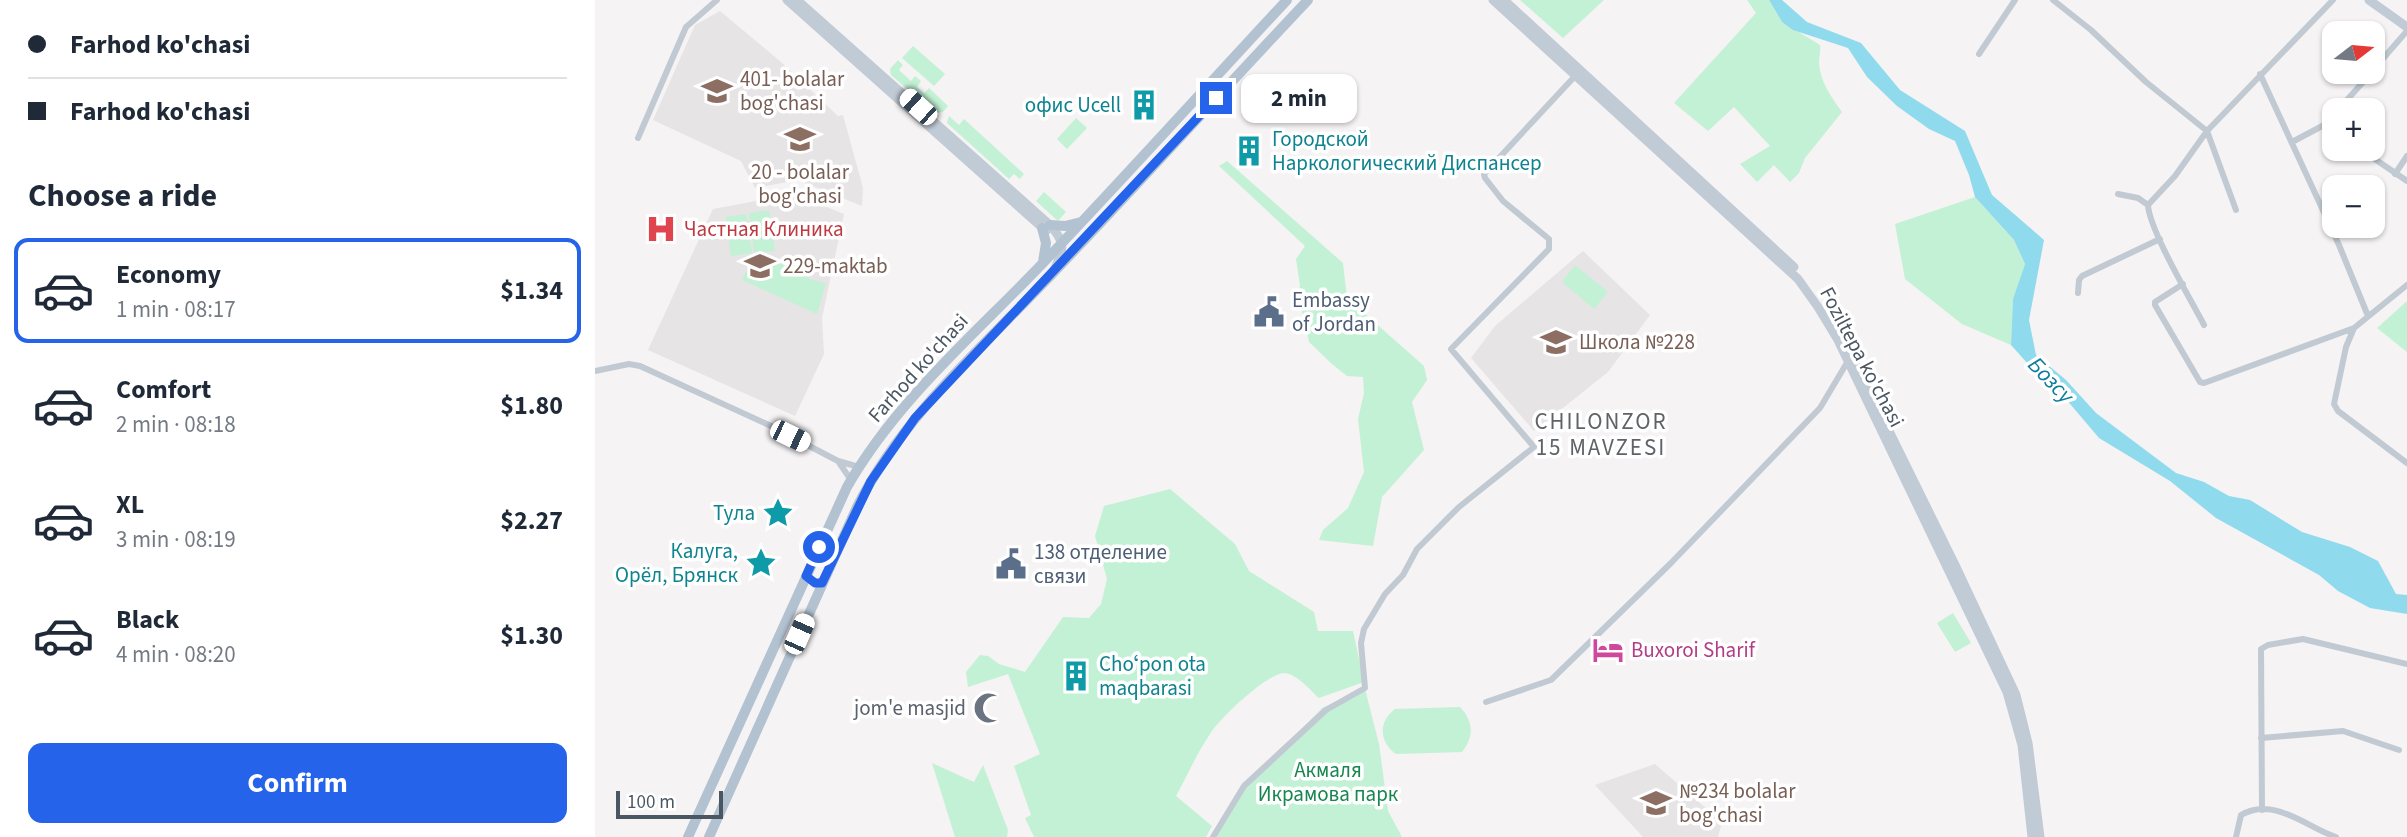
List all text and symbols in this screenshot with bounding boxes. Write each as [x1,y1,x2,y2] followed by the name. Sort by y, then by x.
[2322,21,2385,84] north arrow
[2322,21,2385,238] map controls
[70,26,250,63] text: Farhod ko'chasi
[740,64,845,118] place label: 401- bolalar bog'chasi
[700,74,734,108] school or university icon: 401- bolalar bog'chasi
[1241,74,1356,122] callout: 2 min
[1200,82,1232,114] route end
[1271,82,1327,115] text: 2 min
[896,85,941,129] car
[1127,88,1161,122] building icon: офис Ucell
[1025,90,1121,120] place label: офис Ucell
[70,93,250,130] text: Farhod ko'chasi
[2322,98,2385,161] button: +
[783,122,817,156] school or university icon: 20 - bolalar bog'chasi
[1272,124,1542,178] place label: Городской Наркологический Диспансер
[1232,134,1266,168] building icon: Городской Наркологический Диспансер
[751,157,850,211] place label: 20 - bolalar bog'chasi
[28,173,217,219] text: Choose a ride
[2322,175,2385,238] button: −
[644,212,678,246] hospital icon: Частная Клиника
[684,214,844,244] place label: Частная Клиника
[743,249,777,283] school or university icon: 229-maktab
[783,251,888,281] place label: 229-maktab
[116,256,221,293] text: Economy
[32,259,95,322] icon: car
[500,272,563,309] text: $1.34
[1812,281,1912,433] street label: Foziltepa ko'chasi
[1292,285,1376,339] place label: Embassy of Jordan
[116,293,236,326] text: 1 min · 08:17
[1252,295,1286,329] public building icon: Embassy of Jordan
[861,307,975,429] street label: Farhod ko'chasi
[1539,325,1573,359] school or university icon: Школа №228
[1579,327,1695,357] place label: Школа №228
[2020,349,2083,412] water label: Бозсу
[116,371,211,408] text: Comfort
[32,374,95,437] icon: car
[500,387,563,424] text: $1.80
[1534,405,1668,464] district label: CHILONZOR 15 MAVZESI
[116,408,236,441] text: 2 min · 08:18
[767,417,814,455] car
[116,486,144,523] text: XL
[32,489,95,552] icon: car
[761,496,795,530] place icon: Тула
[713,498,755,528] place label: Тула
[500,502,563,539] text: $2.27
[116,523,236,556] text: 3 min · 08:19
[803,531,835,563] route start
[615,536,739,590] place label: Калуга, Орёл, Брянск
[1034,537,1167,591] place label: 138 отделение связи
[744,546,778,580] place icon: Калуга, Орёл, Брянск
[994,547,1028,581] public building icon: 138 отделение связи
[116,601,179,638] text: Black
[32,604,95,667] icon: car
[781,611,818,657] car
[500,617,563,654] text: $1.30
[1591,633,1625,667] hotel icon: Buxoroi Sharif
[1631,635,1756,665] place label: Buxoroi Sharif
[116,638,236,671] text: 4 min · 08:20
[1099,649,1206,703] place label: Choʻpon ota maqbarasi
[1059,659,1093,693] building icon: Choʻpon ota maqbarasi
[972,691,1006,725] mosque icon: jom'e masjid
[853,693,966,723] place label: jom'e masjid
[28,743,567,823] button: Confirm
[1258,755,1399,809] park label: Акмаля Икрамова парк
[1679,776,1796,830] place label: №234 bolalar bog'chasi
[1639,786,1673,820] school or university icon: №234 bolalar bog'chasi
[616,788,723,820] scale bar
[627,789,675,816] text: 100 m

